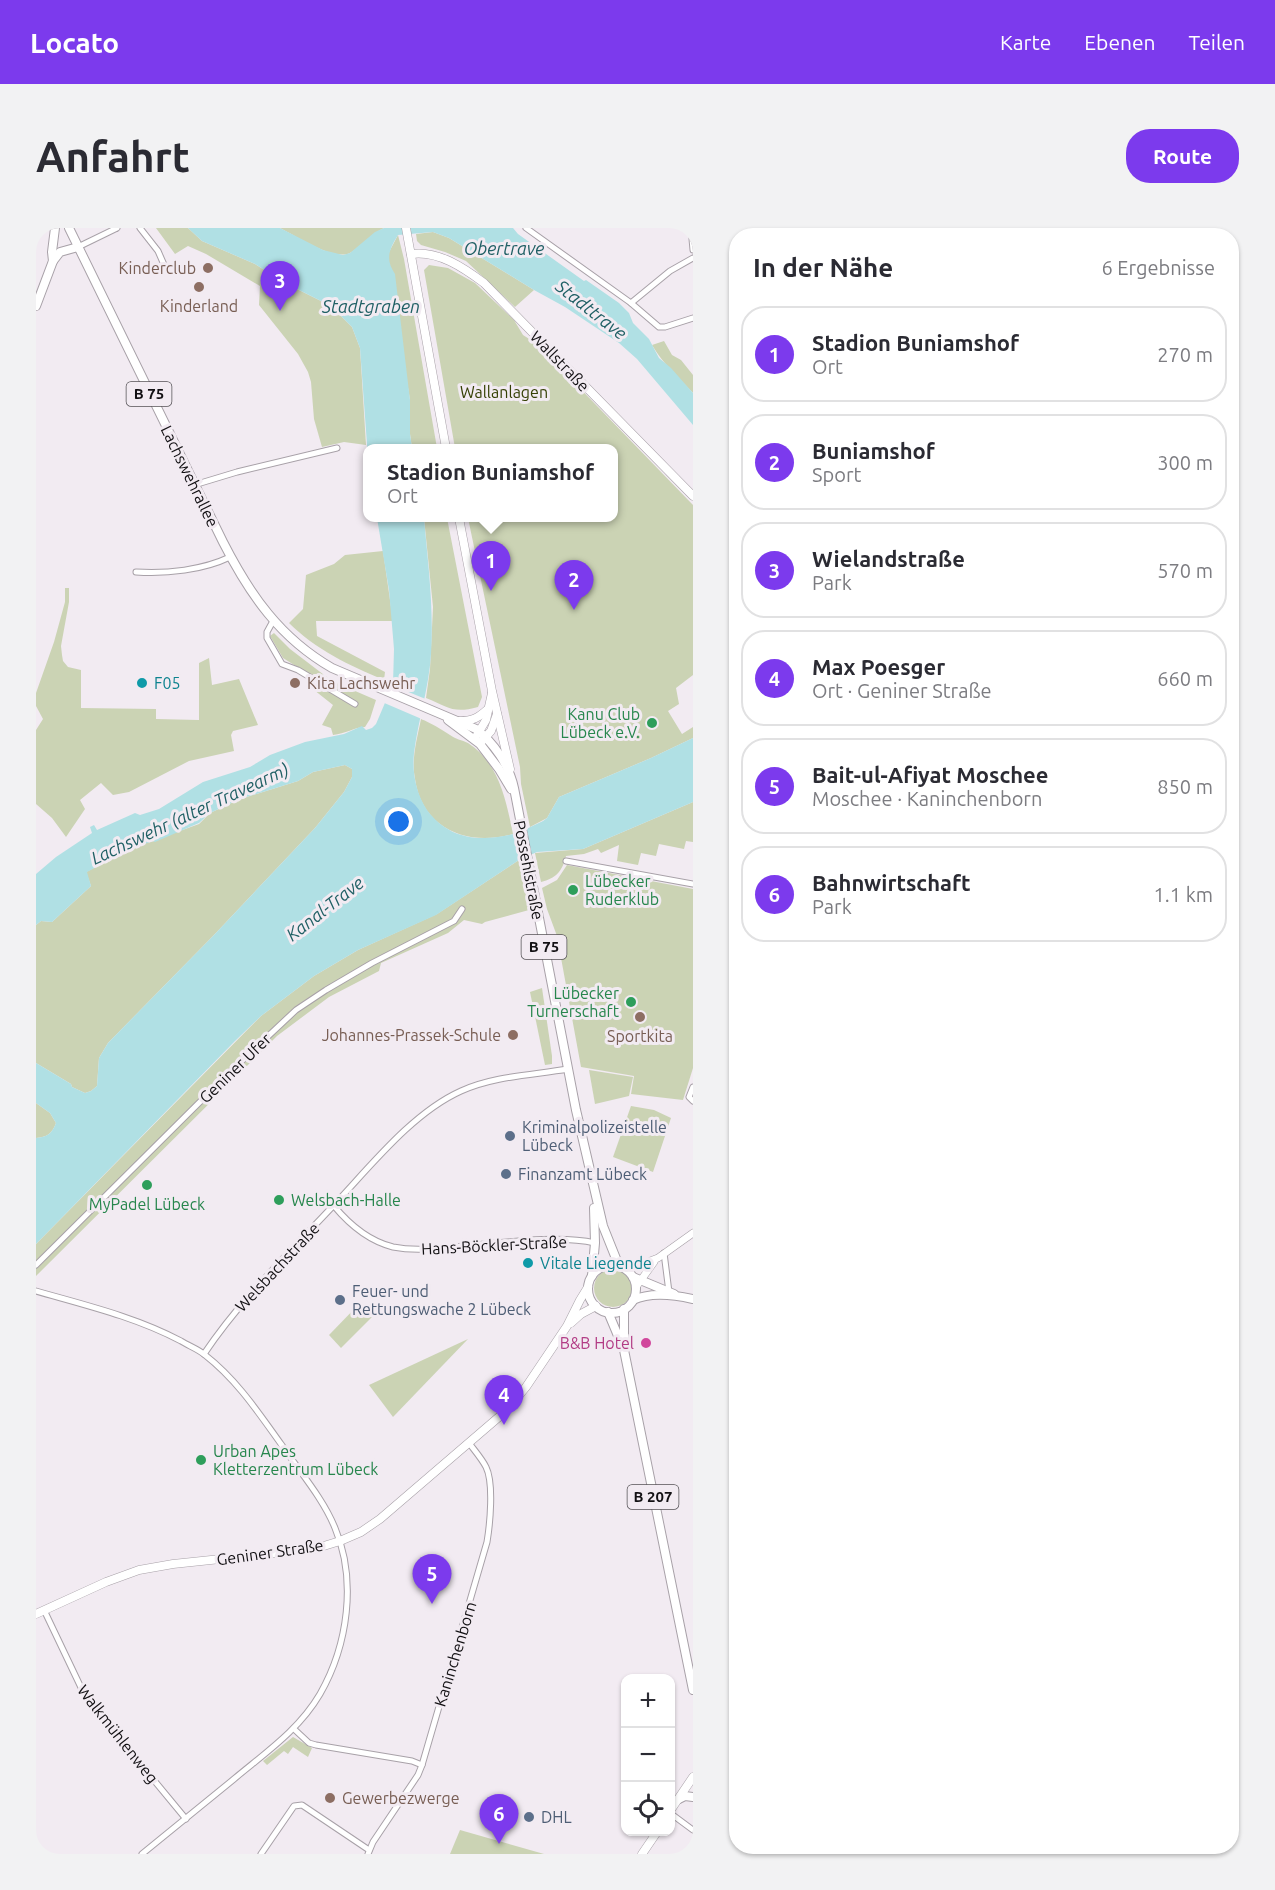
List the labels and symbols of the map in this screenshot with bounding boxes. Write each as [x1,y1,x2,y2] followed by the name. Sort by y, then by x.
[464,238,544,258] water label: Obertrave
[119,259,196,277] place label: Kinderclub
[201,261,215,275] marker: Kinderclub
[260,262,300,311] pin: 3
[552,275,631,343] water label: Stadttrave
[192,280,206,294] marker: Kinderland
[321,296,420,316] water label: Stadtgraben
[160,297,238,315] place label: Kinderland
[527,327,593,395] street label: Wallstraße
[126,382,172,406] road number: B 75
[460,383,548,401] park label: Wallanlagen
[158,422,222,530] street label: Lachswehrallee
[472,542,510,591] pin: 1
[554,560,594,610] pin: 2
[154,674,180,692] place label: F05
[307,674,415,692] place label: Kita Lachswehr
[135,676,149,690] marker: F05
[288,676,302,690] marker: Kita Lachswehr
[561,705,640,741] place label: Kanu Club Lübeck e.V.
[645,716,659,730] marker: Kanu Club Lübeck e.V.
[88,758,292,869] water label: Lachswehr (alter Travearm)
[384,807,413,836] your location
[511,819,547,921] street label: Possehlstraße
[282,872,367,944] water label: Kanal-Trave
[585,872,659,908] place label: Lübecker Ruderklub
[566,883,580,897] marker: Lübecker Ruderklub
[522,935,566,959] road number: B 75
[527,984,620,1020] place label: Lübecker Turnerschaft
[624,995,638,1009] marker: Lübecker Turnerschaft
[633,1010,647,1024] marker: Sportkita
[322,1026,501,1044] place label: Johannes-Prassek-Schule
[607,1027,673,1045] place label: Sportkita
[506,1028,520,1042] marker: Johannes-Prassek-Schule
[196,1030,274,1106] street label: Geniner Ufer
[522,1118,667,1154] place label: Kriminalpolizeistelle Lübeck
[503,1129,517,1143] marker: Kriminalpolizeistelle Lübeck
[518,1165,647,1183] place label: Finanzamt Lübeck
[499,1167,513,1181] marker: Finanzamt Lübeck
[140,1178,154,1192] marker: MyPadel Lübeck
[291,1191,401,1209] place label: Welsbach-Halle
[272,1193,286,1207] marker: Welsbach-Halle
[89,1195,205,1213] place label: MyPadel Lübeck
[231,1219,323,1315] street label: Welsbachstraße
[421,1232,567,1258] street label: Hans-Böckler-Straße
[540,1254,652,1272] place label: Vitale Liegende
[521,1256,535,1270] marker: Vitale Liegende
[352,1282,531,1318] place label: Feuer- und Rettungswache 2 Lübeck
[333,1293,347,1307] marker: Feuer- und Rettungswache 2 Lübeck
[560,1334,634,1352] place label: B&B Hotel
[639,1336,653,1350] marker: B&B Hotel
[484,1376,524,1425] pin: 4
[213,1442,378,1478] place label: Urban Apes Kletterzentrum Lübeck
[194,1453,208,1467] marker: Urban Apes Kletterzentrum Lübeck
[628,1485,678,1509] road number: B 207
[215,1536,325,1568] street label: Geniner Straße
[412,1554,452,1604] pin: 5
[431,1599,479,1709] street label: Kaninchenborn
[74,1681,162,1787] street label: Walkmühlenweg
[342,1789,460,1807] place label: Gewerbezwerge
[323,1791,337,1805] marker: Gewerbezwerge
[480,1794,518,1844] pin: 6
[541,1808,572,1826] place label: DHL
[522,1810,536,1824] marker: DHL

